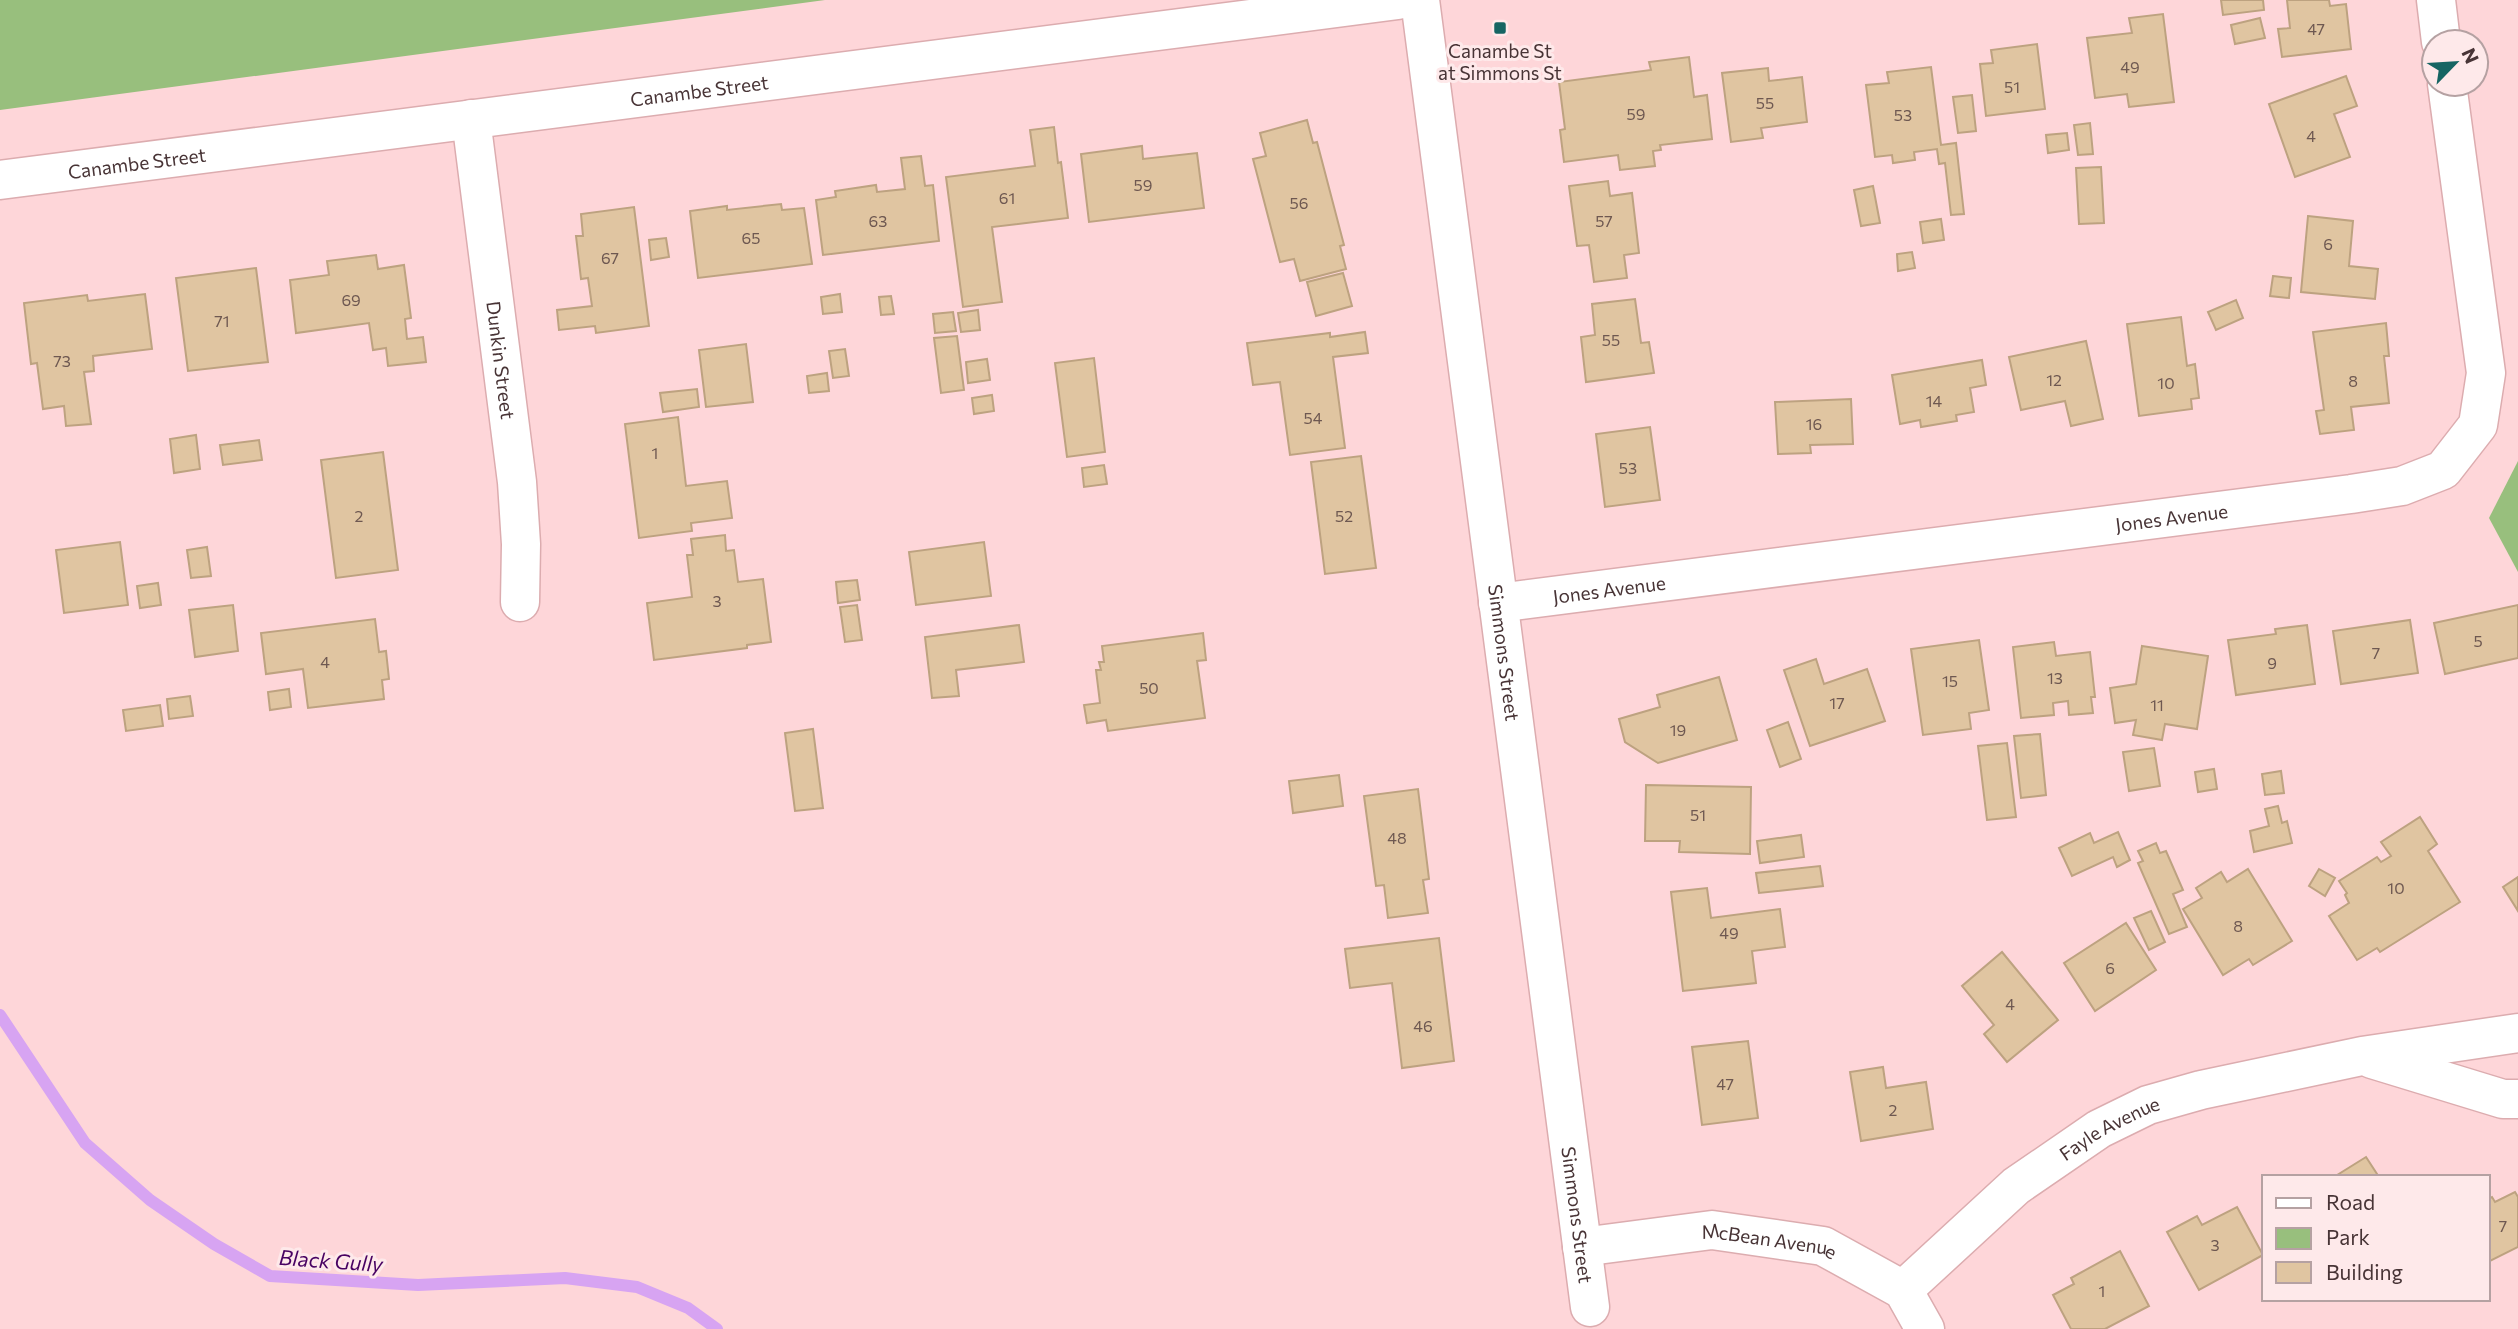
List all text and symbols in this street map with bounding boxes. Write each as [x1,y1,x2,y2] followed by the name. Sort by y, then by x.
[2307,19,2325,38] house number: 47
[1492,20,1508,36] marker: Canambe St at Simmons St
[2420,28,2490,98] north arrow
[1438,39,1562,84] place label: Canambe St at Simmons St
[2457,44,2484,67] text: N
[2120,57,2140,76] house number: 49
[629,70,770,110] street label: Canambe Street
[2004,77,2020,96] house number: 51
[1756,93,1774,112] house number: 55
[1627,104,1645,123] house number: 59
[1894,105,1912,124] house number: 53
[2306,126,2316,145] house number: 4
[66,142,207,183] street label: Canambe Street
[1134,175,1152,194] house number: 59
[999,188,1015,207] house number: 61
[1290,193,1308,212] house number: 56
[869,211,887,230] house number: 63
[1595,211,1613,230] house number: 57
[742,228,760,247] house number: 65
[2323,234,2333,253] house number: 6
[601,248,619,267] house number: 67
[341,290,361,309] house number: 69
[483,300,520,421] street label: Dunkin Street
[214,311,230,330] house number: 71
[1602,330,1620,349] house number: 55
[53,351,71,370] house number: 73
[2046,370,2062,389] house number: 12
[2348,371,2358,390] house number: 8
[2157,373,2175,392] house number: 10
[1926,391,1943,410] house number: 14
[1304,408,1323,427] house number: 54
[1806,414,1822,433] house number: 16
[652,443,658,462] house number: 1
[1619,458,1637,477] house number: 53
[2114,498,2229,536] street label: Jones Avenue
[355,506,364,525] house number: 2
[1335,506,1353,525] house number: 52
[1551,570,1667,607] street label: Jones Avenue
[1485,583,1525,722] street label: Simmons Street
[712,591,722,610] house number: 3
[2473,631,2483,650] house number: 5
[2372,643,2380,662] house number: 7
[320,652,330,671] house number: 4
[2267,653,2277,672] house number: 9
[2047,668,2063,687] house number: 13
[1942,671,1958,690] house number: 15
[1139,678,1159,697] house number: 50
[1829,693,1845,712] house number: 17
[2150,695,2164,714] house number: 11
[1670,720,1686,739] house number: 19
[1690,805,1706,824] house number: 51
[1387,828,1407,847] house number: 48
[2387,878,2405,897] house number: 10
[2233,916,2243,935] house number: 8
[1719,923,1739,942] house number: 49
[2105,958,2115,977] house number: 6
[2005,994,2015,1013] house number: 4
[1413,1016,1433,1035] house number: 46
[1716,1074,1734,1093] house number: 47
[2054,1091,2162,1165] street label: Fayle Avenue
[1889,1100,1898,1119] house number: 2
[1558,1145,1598,1285] street label: Simmons Street
[2262,1175,2490,1301] legend
[2326,1189,2375,1214] text: Road
[2499,1216,2507,1235] house number: 7
[1700,1218,1841,1263] street label: McBean Avenue
[2326,1224,2370,1249] text: Park
[2210,1235,2220,1254] house number: 3
[278,1244,385,1276] water label: Black Gully
[2326,1259,2403,1284] text: Building
[2099,1281,2105,1300] house number: 1

